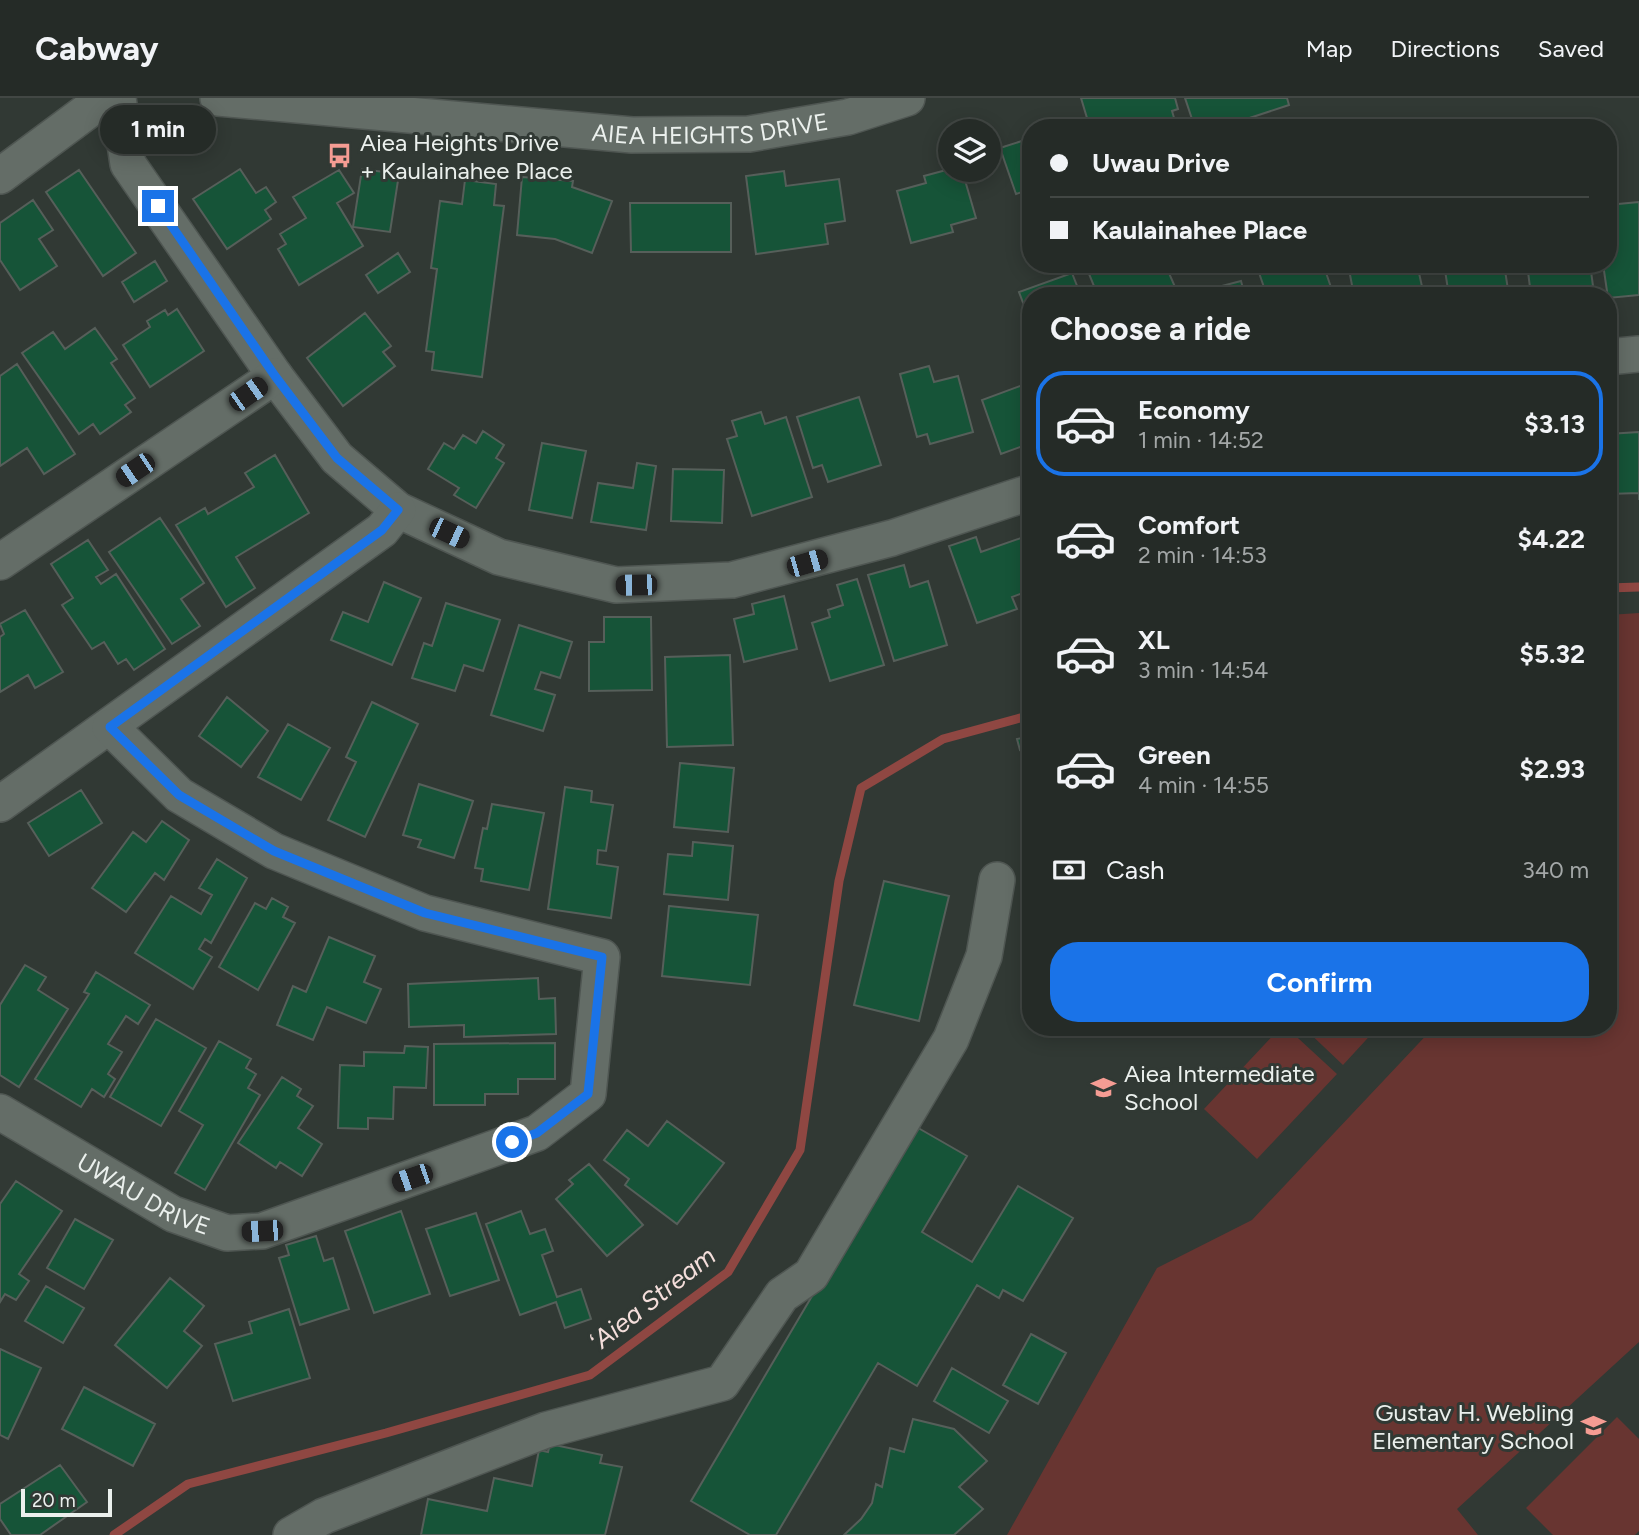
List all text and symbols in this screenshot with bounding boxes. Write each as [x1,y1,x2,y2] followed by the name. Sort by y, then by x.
[35,29,159,68] text: Cabway
[1306,34,1352,63] text: Map
[1390,34,1500,63] text: Directions
[1538,34,1604,63] text: Saved
[100,105,216,154] callout: 1 min
[591,106,830,150] street label: AIEA HEIGHTS DRIVE
[131,115,185,143] text: 1 min
[938,119,1001,182] map controls
[938,119,1001,182] button: layers
[360,128,573,185] place label: Aiea Heights Drive + Kaulainahee Place
[326,142,354,170] bus stop icon: Aiea Heights Drive + Kaulainahee Place
[1092,147,1230,179] text: Uwau Drive
[142,190,174,222] route end
[1092,214,1307,246] text: Kaulainahee Place
[1050,310,1251,348] text: Choose a ride
[225,373,272,415] car
[1054,392,1117,455] icon: car
[1138,394,1250,426] text: Economy
[1524,408,1585,440] text: $3.13
[1138,426,1264,454] text: 1 min · 14:52
[112,450,159,490] car
[1054,507,1117,570] icon: car
[1138,509,1240,541] text: Comfort
[426,515,473,551] car
[1518,523,1585,555] text: $4.22
[1138,541,1267,569] text: 2 min · 14:53
[784,547,831,579] car
[615,574,658,596] car
[1054,622,1117,685] icon: car
[1138,624,1170,656] text: XL
[1520,638,1585,670] text: $5.32
[1138,656,1268,684] text: 3 min · 14:54
[1054,737,1117,800] icon: car
[1138,739,1211,771] text: Green
[1520,753,1585,785] text: $2.93
[1138,771,1269,799] text: 4 min · 14:55
[1050,851,1088,889] icon: cash
[1106,854,1165,886] text: Cash
[1522,856,1589,884] text: 340 m
[1050,942,1589,1022] button: Confirm
[1124,1059,1315,1116] place label: Aiea Intermediate School
[1090,1073,1118,1101] school or university icon: Aiea Intermediate School
[496,1126,528,1158] route start
[72,1146,214,1241] street label: UWAU DRIVE
[389,1161,436,1195] car
[241,1219,284,1243] car
[582,1240,722,1358] water label: ʻAiea Stream
[1372,1398,1574,1455] place label: Gustav H. Webling Elementary School
[1580,1412,1608,1440] school or university icon: Gustav H. Webling Elementary School
[21,1486,112,1518] scale bar
[32,1489,76,1512] text: 20 m

